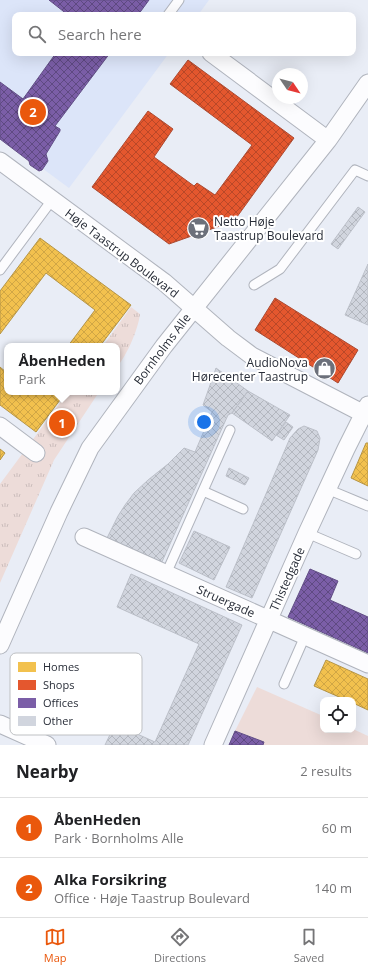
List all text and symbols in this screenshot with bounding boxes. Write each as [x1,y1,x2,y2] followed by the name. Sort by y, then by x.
[12,12,356,56] search box
[26,23,48,45] icon: search
[58,24,142,44] text: Search here
[272,68,308,104] north arrow
[20,97,46,127] pin: 2
[62,204,182,302] street label: Høje Taastrup Boulevard
[214,213,324,244] place label: Netto Høje Taastrup Boulevard
[185,215,211,241] supermarket icon: Netto Høje Taastrup Boulevard
[130,310,195,388] street label: Bornholms Alle
[4,343,120,395] popup
[18,350,106,370] text: ÅbenHeden
[192,354,308,385] place label: AudioNova Hørecenter Taastrup
[311,356,337,382] shop icon: AudioNova Hørecenter Taastrup
[18,370,46,388] text: Park
[49,408,75,438] pin: 1
[194,412,214,432] your location
[265,544,309,614] street label: Thistedgade
[194,581,258,621] street label: Struergade
[10,653,142,735] legend
[43,659,79,674] text: Homes
[43,677,74,692] text: Shops
[43,695,78,710] text: Offices
[320,697,356,733] map controls
[320,697,356,733] button: locate
[43,713,73,728] text: Other
[16,760,78,783] text: Nearby
[300,762,352,780] text: 2 results
[54,809,141,829] text: ÅbenHeden
[25,819,33,837] text: 1
[322,819,352,837] text: 60 m
[54,829,184,847] text: Park · Bornholms Alle
[54,869,167,889] text: Alka Forsikring
[25,879,33,897] text: 2
[314,879,352,897] text: 140 m
[54,889,250,907] text: Office · Høje Taastrup Boulevard
[44,926,67,965] tab: Map
[154,926,206,965] tab: Directions
[294,926,324,965] tab: Saved

